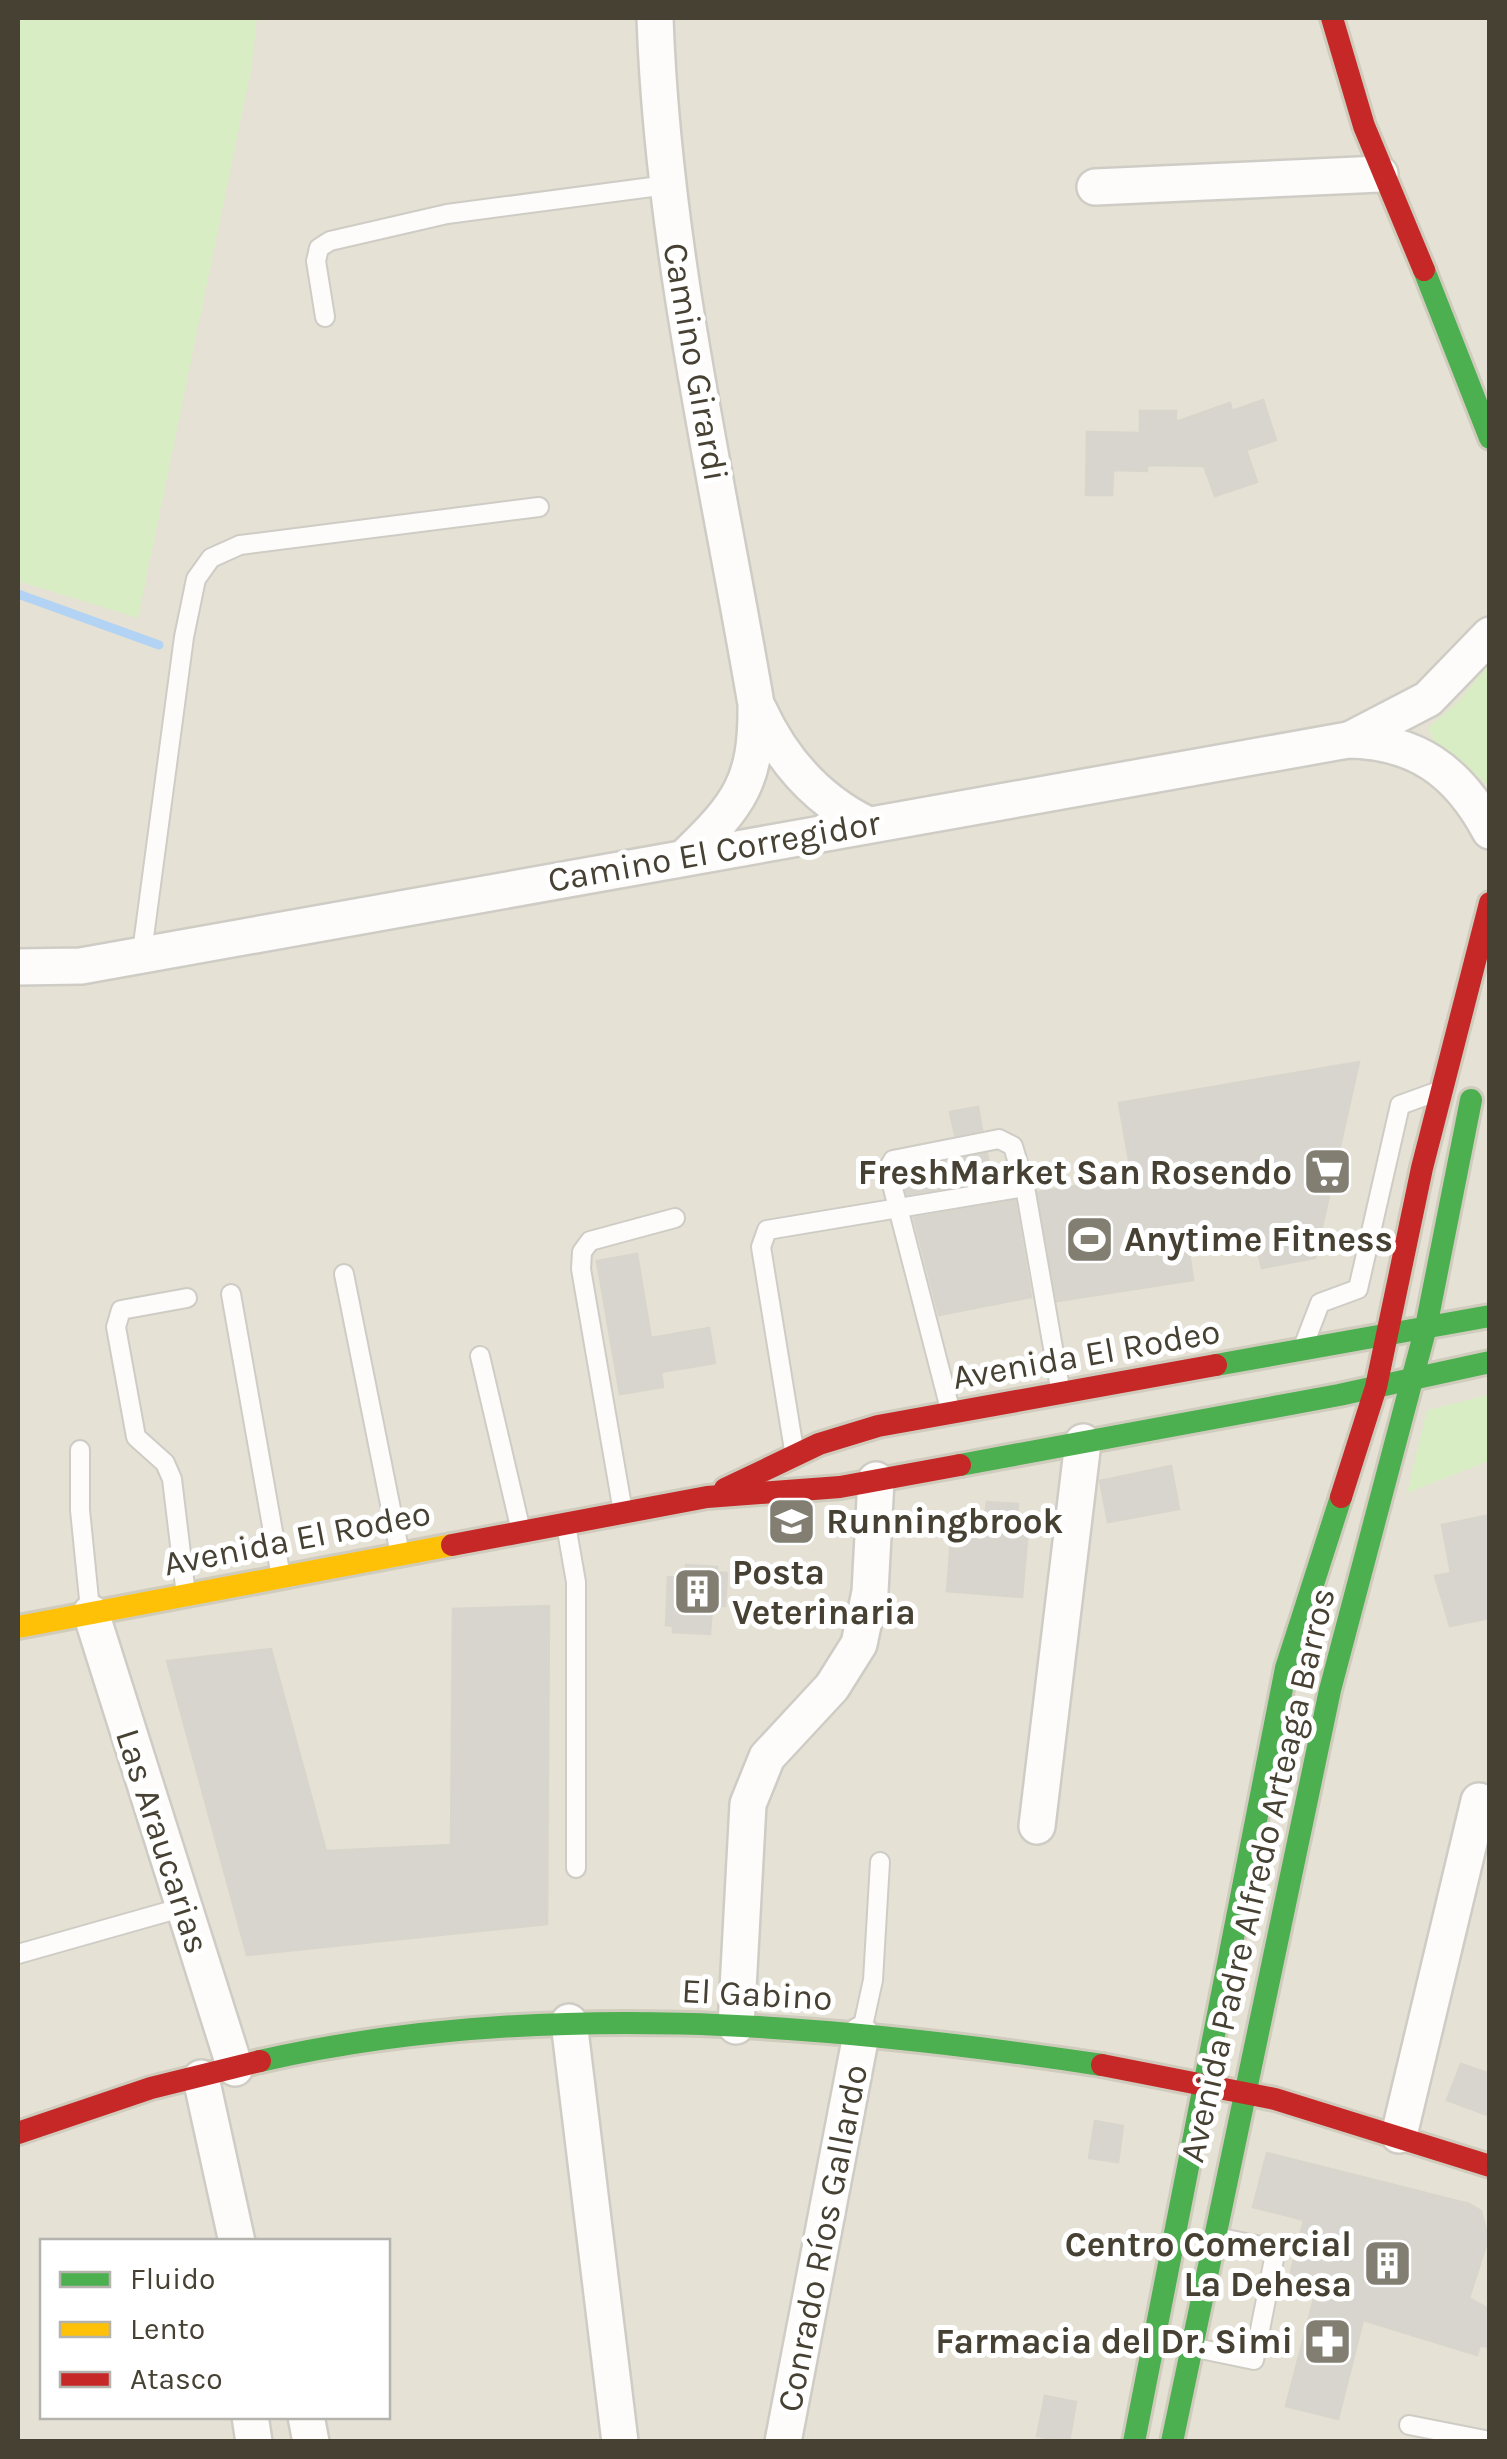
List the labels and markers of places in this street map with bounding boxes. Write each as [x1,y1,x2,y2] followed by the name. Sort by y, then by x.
[1301,1146,1353,1198] supermarket icon: FreshMarket San Rosendo
[858,1152,1292,1193] place label: FreshMarket San Rosendo
[1063,1213,1115,1265] sports icon: Anytime Fitness
[1124,1219,1393,1261] place label: Anytime Fitness
[765,1495,817,1547] school or university icon: Runningbrook
[826,1501,1064,1543] place label: Runningbrook
[732,1552,916,1633] place label: Posta Veterinaria
[671,1566,723,1618] building icon: Posta Veterinaria
[1065,2224,1352,2305] place label: Centro Comercial La Dehesa
[1361,2238,1413,2290] building icon: Centro Comercial La Dehesa
[1302,2315,1354,2367] pharmacy icon: Farmacia del Dr. Simi
[935,2321,1293,2362] place label: Farmacia del Dr. Simi

